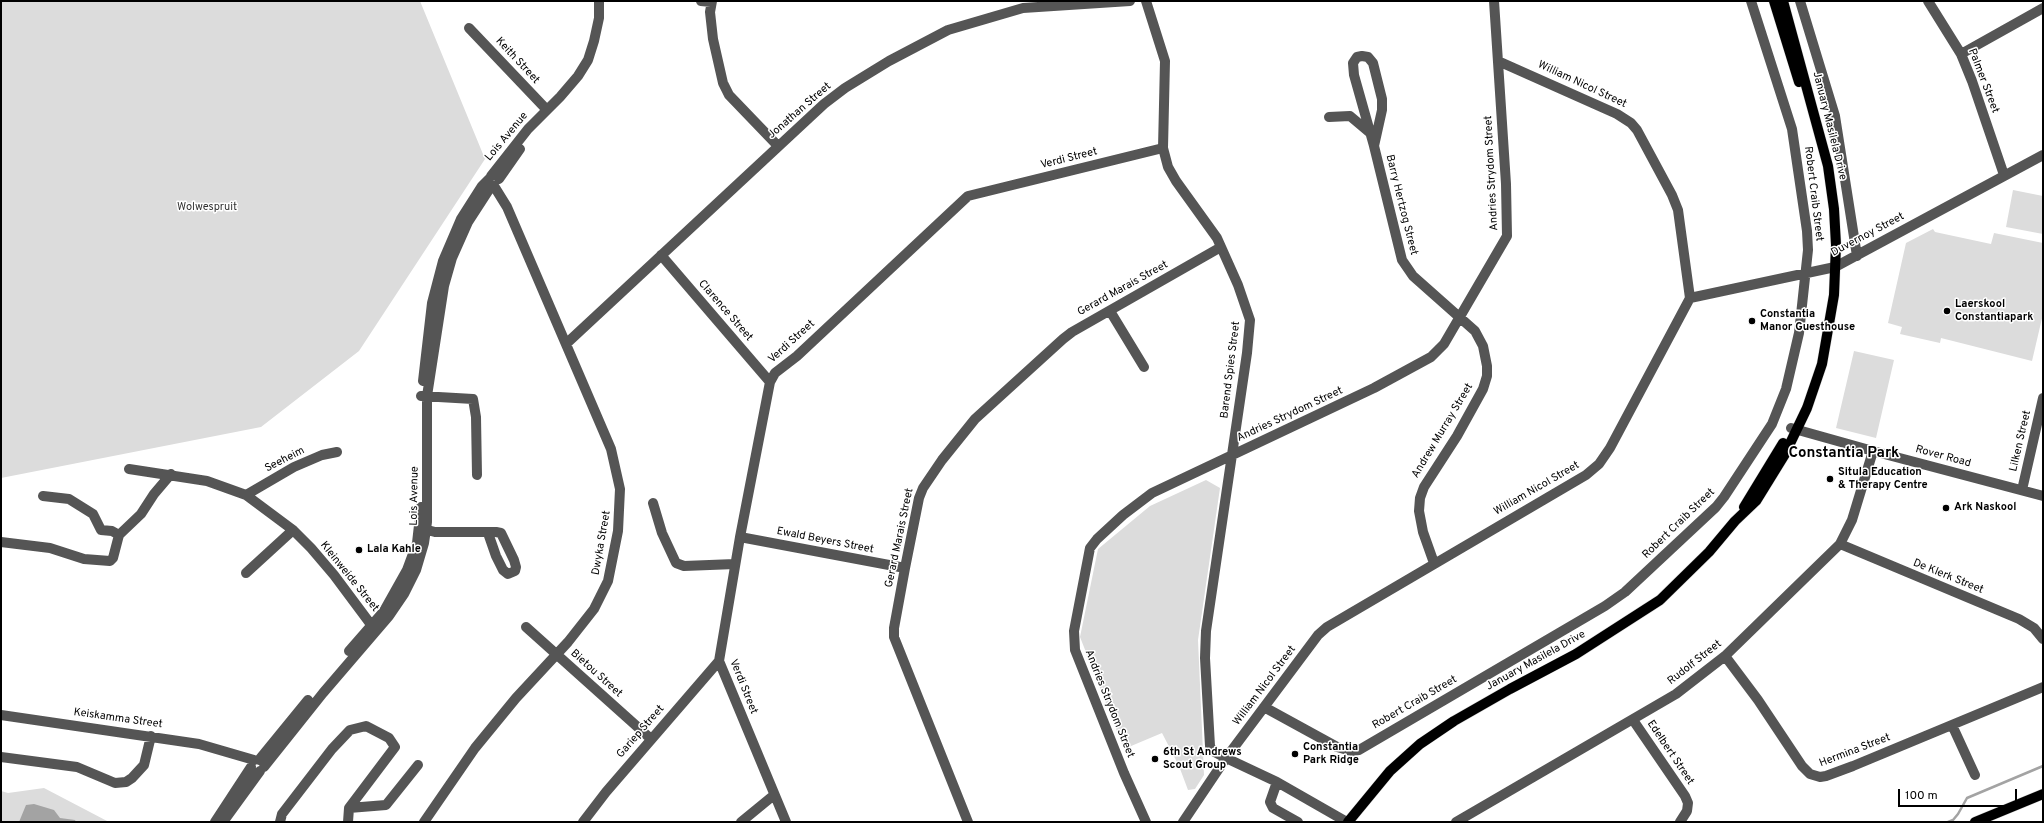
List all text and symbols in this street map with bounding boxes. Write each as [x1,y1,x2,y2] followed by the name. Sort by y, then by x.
[492,35,542,87] street label: Keith Street
[1965,47,2001,115] street label: Palmer Street
[1535,59,1629,111] street label: William Nicol Street
[1809,70,1849,182] street label: January Masilela Drive
[766,80,834,142] street label: Jonathan Street
[483,110,531,164] street label: Lois Avenue
[1482,115,1502,231] street label: Andries Strydom Street
[1039,146,1099,172] street label: Verdi Street
[1801,146,1825,242] street label: Robert Craib Street
[1382,153,1420,257] street label: Barry Hertzog Street
[177,201,237,215] park label: Wolwespruit
[1829,210,1907,260] street label: Duvernoy Street
[1075,259,1171,319] street label: Gerard Marais Street
[695,278,755,344] street label: Clarence Street
[1955,298,2033,324] place label: Laerskool Constantiapark
[1942,306,1952,316] marker: Laerskool Constantiapark
[1760,308,1855,334] place label: Constantia Manor Guesthouse
[1747,316,1757,326] marker: Constantia Manor Guesthouse
[766,318,818,366] street label: Verdi Street
[1218,321,1244,419] street label: Barend Spies Street
[1410,381,1476,481] street label: Andrew Murray Street
[1235,385,1345,445] street label: Andries Strydom Street
[2008,409,2034,473] street label: Lilken Street
[1914,443,1972,471] street label: Rover Road
[263,444,307,476] street label: Seeheim
[1788,445,1900,463] district label: Constantia Park
[1492,459,1582,519] street label: William Nicol Street
[408,466,422,526] street label: Lois Avenue
[1838,466,1928,492] place label: Situla Education & Therapy Centre
[1825,474,1835,484] marker: Situla Education & Therapy Centre
[1640,486,1718,562] street label: Robert Craib Street
[883,487,917,589] street label: Gerard Marais Street
[1954,501,2016,515] place label: Ark Naskool
[1941,503,1951,513] marker: Ark Naskool
[590,510,614,576] street label: Dwyka Street
[775,525,875,557] street label: Ewald Beyers Street
[317,539,381,615] street label: Kleinweide Street
[367,543,421,557] place label: Lala Kahle
[354,545,364,555] marker: Lala Kahle
[1911,557,1985,597] street label: De Klerk Street
[1484,628,1588,694] street label: January Masilela Drive
[1665,638,1725,688] street label: Rudolf Street
[1231,644,1299,728] street label: William Nicol Street
[567,647,625,701] street label: Bietou Street
[1081,648,1137,760] street label: Andries Strydom Street
[726,658,760,716] street label: Verdi Street
[1370,673,1460,733] street label: Robert Craib Street
[614,703,668,761] street label: Gariep Street
[73,706,163,732] street label: Keiskamma Street
[1644,718,1696,788] street label: Edelbert Street
[1818,731,1892,771] street label: Hermina Street
[1303,741,1359,767] place label: Constantia Park Ridge
[1163,746,1242,772] place label: 6th St Andrews Scout Group
[1290,749,1300,759] marker: Constantia Park Ridge
[1150,754,1160,764] marker: 6th St Andrews Scout Group
[1900,781,2019,807] scale bar
[1905,788,1938,804] text: 100 m

